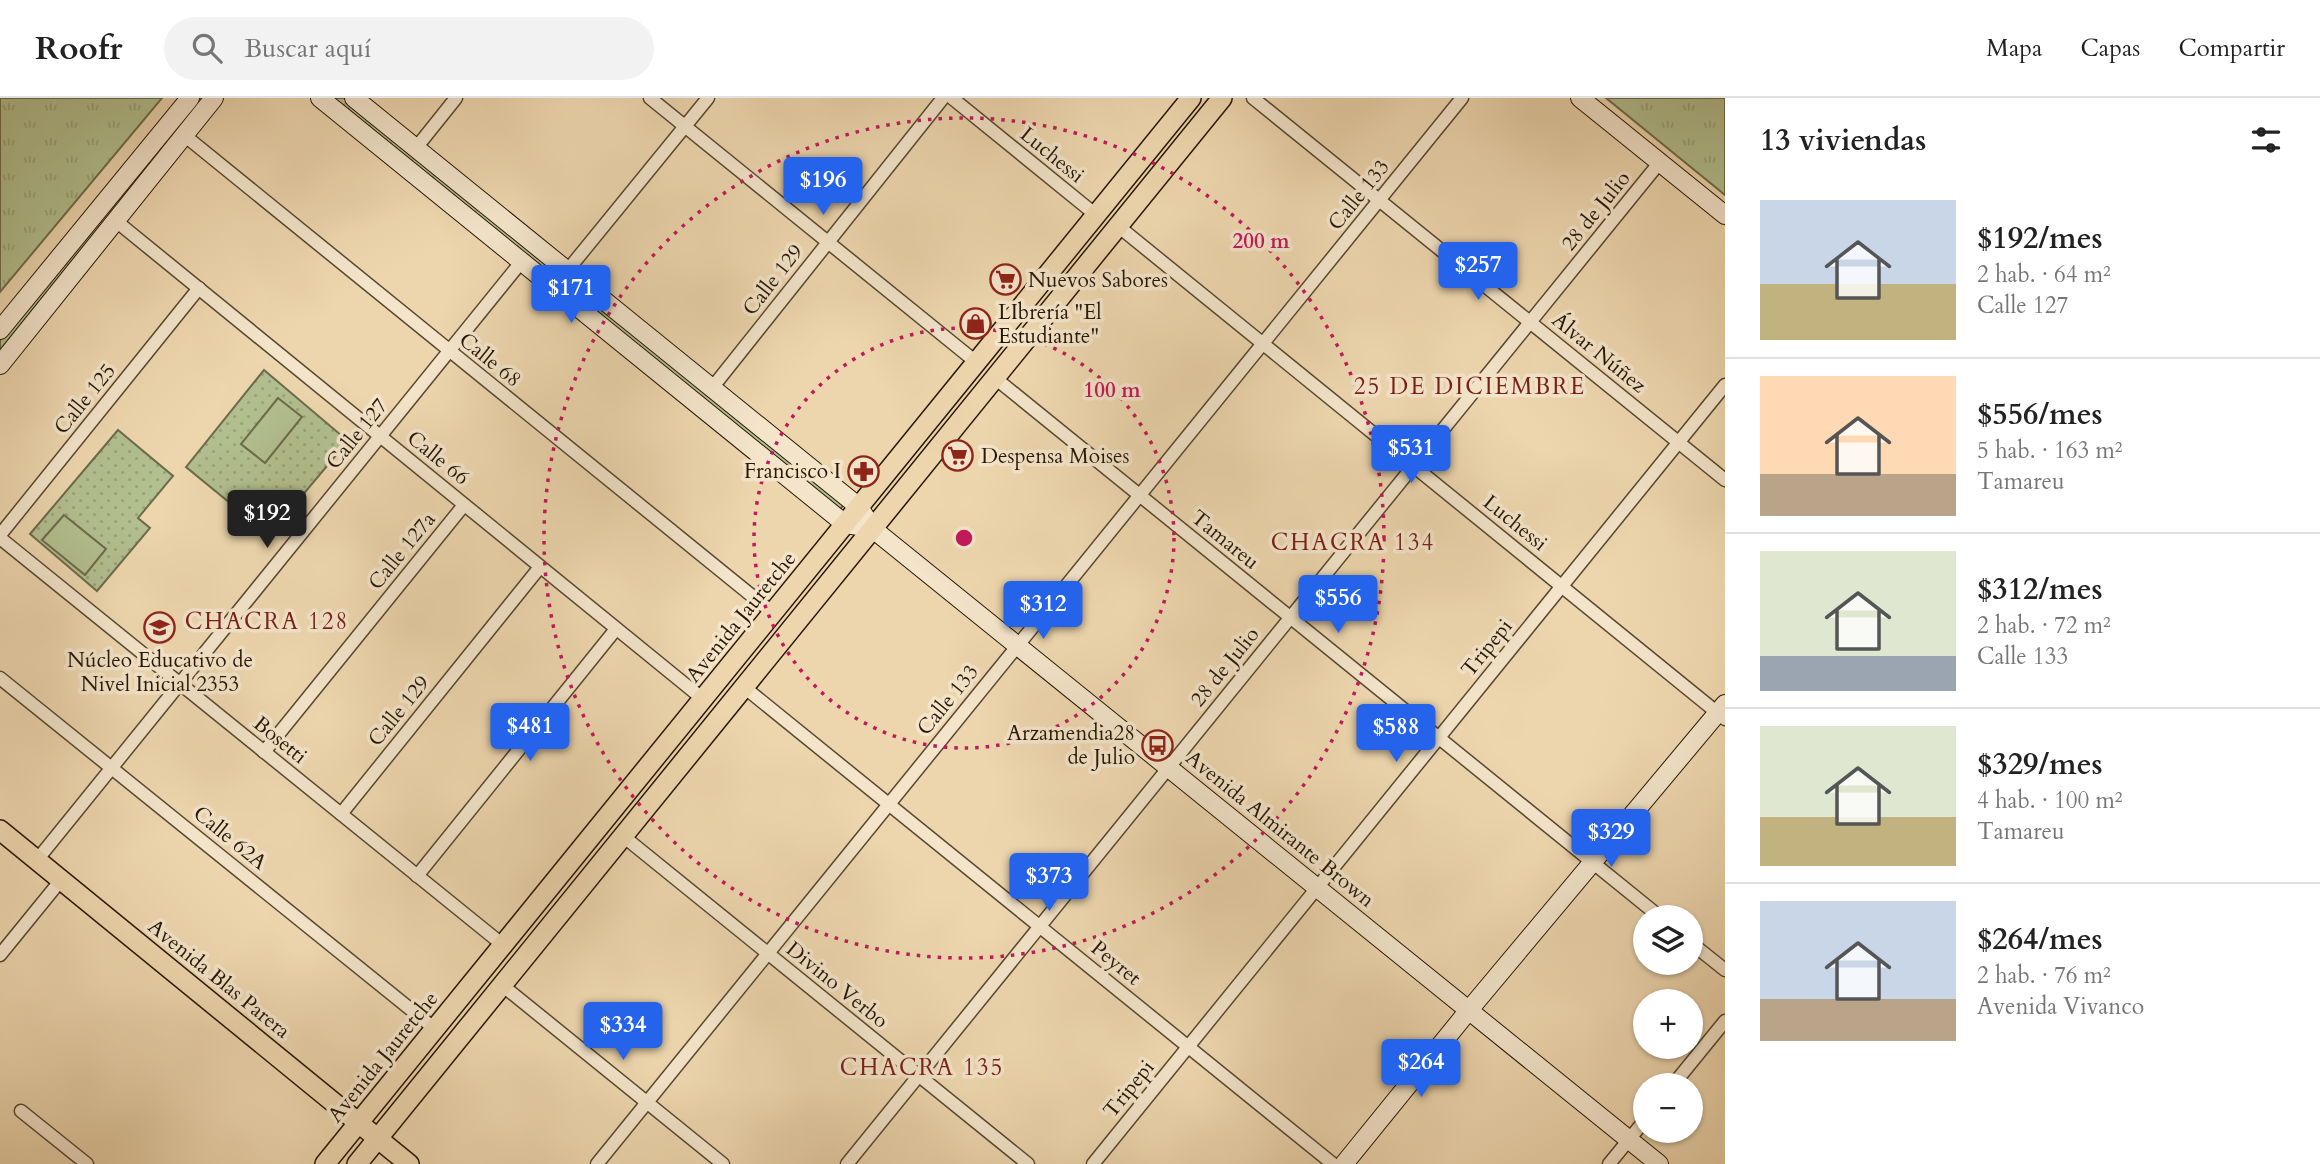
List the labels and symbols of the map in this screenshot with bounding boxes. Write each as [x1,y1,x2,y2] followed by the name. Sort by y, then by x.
[1014,120,1090,190] street label: Luchessi
[1322,154,1396,236] street label: Calle 133
[782,158,864,217] pin: $196
[1555,165,1637,257] street label: 28 de Julio
[1232,227,1290,256] text: 200 m
[736,238,810,322] street label: Calle 129
[1437,242,1519,302] pin: $257
[988,263,1022,297] supermarket icon: Nuevos Sabores
[530,266,612,325] pin: $171
[1028,266,1168,295] place label: Nuevos Sabores
[998,298,1101,351] place label: LIbrería "El Estudiante"
[1546,306,1653,400] street label: Álvar Núñez
[958,307,992,341] shop icon: LIbrería "El Estudiante"
[453,326,527,394] street label: Calle 68
[48,358,122,440] street label: Calle 125
[1354,371,1586,402] district label: 25 DE DICIEMBRE
[1083,376,1141,405] text: 100 m
[320,392,395,475] street label: Calle 127
[401,424,475,492] street label: Calle 66
[1370,426,1452,485] pin: $531
[941,439,975,473] supermarket icon: Despensa Moises
[981,442,1130,471] place label: Despensa Moises
[847,454,881,488] pharmacy icon: Francisco I
[744,457,841,486] place label: Francisco I
[1477,488,1553,558] street label: Luchessi
[226,490,308,550] pin: $192
[1185,504,1265,576] street label: Tamareu
[362,506,442,596] street label: Calle 127a
[952,526,976,550] centre of rings
[1271,527,1435,558] district label: CHACRA 134
[679,545,803,689] street label: Avenida Jauretche
[1297,575,1379,635] pin: $556
[1002,582,1084,641] pin: $312
[185,606,349,637] district label: CHACRA 128
[143,611,177,645] school or university icon: Núcleo Educativo de Nivel Inicial 2353
[1455,613,1519,683] street label: Tripepi
[1184,621,1266,713] street label: 28 de Julio
[67,646,253,699] place label: Núcleo Educativo de Nivel Inicial 2353
[911,659,985,741] street label: Calle 133
[362,669,437,752] street label: Calle 129
[489,704,571,763] pin: $481
[1355,704,1437,764] pin: $588
[247,709,313,771] street label: Bosetti
[1007,719,1135,772] place label: Arzamendia28 de Julio
[1141,728,1175,762] bus stop icon: Arzamendia28 de Julio
[1179,744,1381,914] street label: Avenida Almirante Brown
[187,799,273,877] street label: Calle 62A
[1570,810,1652,869] pin: $329
[1008,854,1090,913] pin: $373
[142,912,296,1046] street label: Avenida Blas Parera
[1085,934,1148,992] street label: Peyret
[780,935,894,1035] street label: Divino Verbo
[321,985,445,1129] street label: Avenida Jauretche
[582,1002,664,1062] pin: $334
[1380,1040,1462,1099] pin: $264
[840,1052,1004,1083] district label: CHACRA 135
[1097,1054,1161,1124] street label: Tripepi

